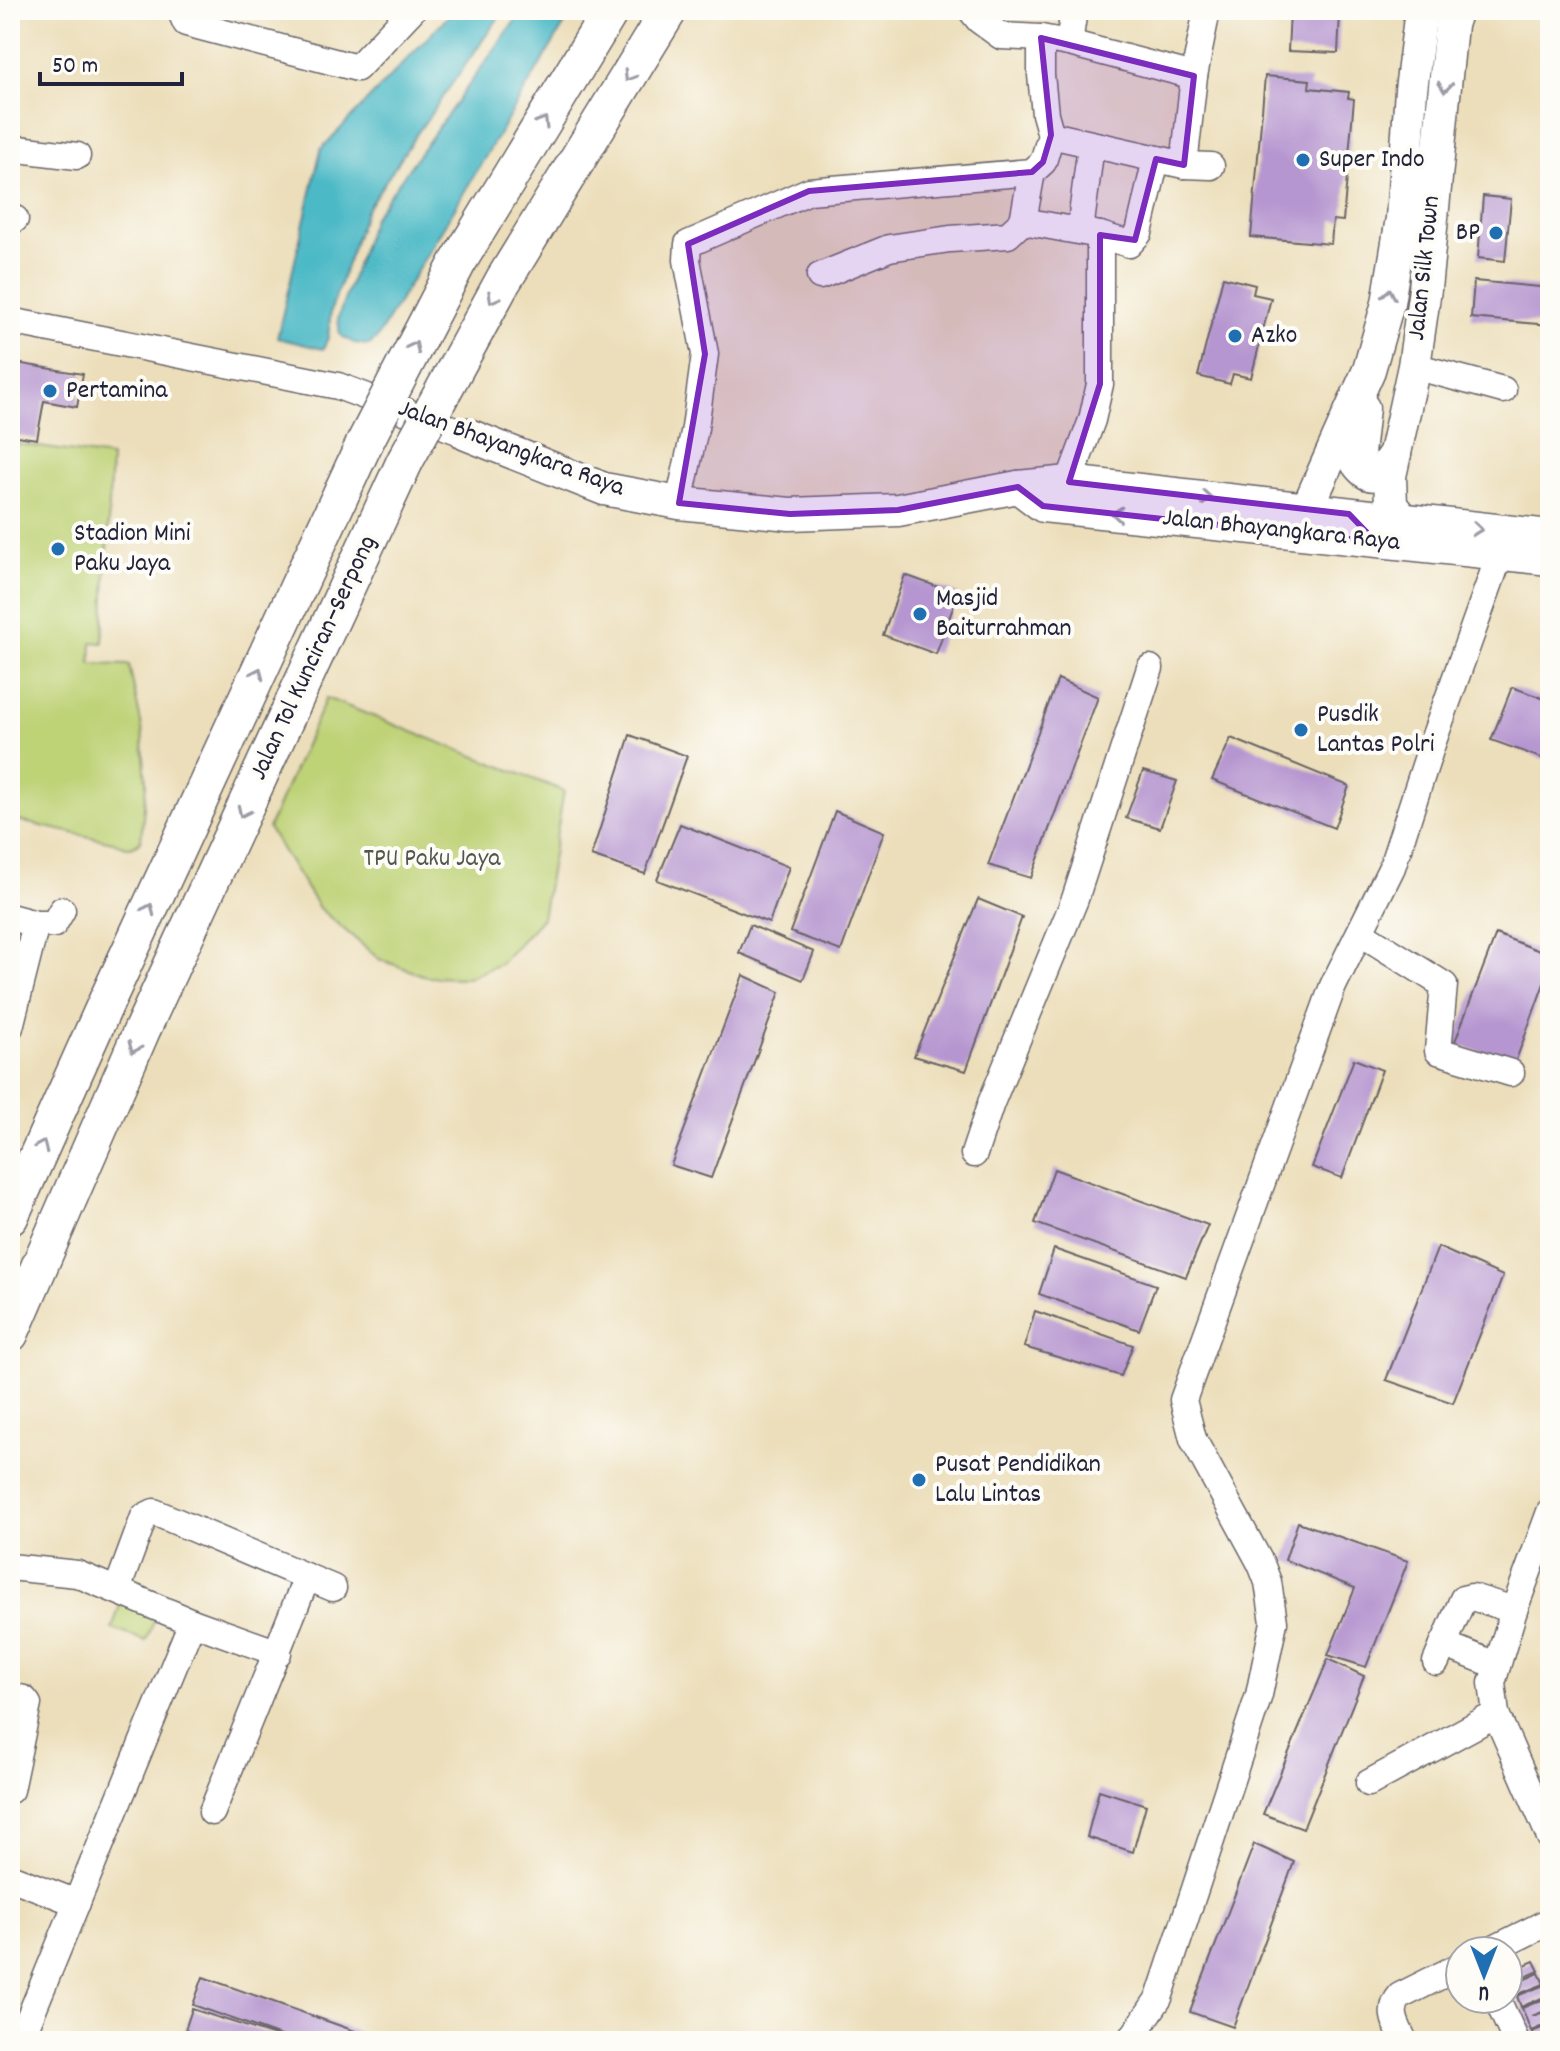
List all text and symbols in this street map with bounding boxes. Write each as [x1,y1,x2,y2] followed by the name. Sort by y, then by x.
[40,36,182,86] scale bar
[52,50,98,84] text: 50 m
[623,68,638,82] one-way arrow
[1436,81,1453,94] one-way arrow
[533,116,549,131] one-way arrow
[1319,142,1425,179] place label: Super Indo
[1294,151,1312,169] marker: Super Indo
[1399,194,1451,342] street label: Jalan Silk Town
[1456,215,1480,252] place label: BP
[1487,224,1505,242] marker: BP
[1380,287,1397,301] one-way arrow
[488,290,503,305] one-way arrow
[1251,318,1297,355] place label: Azko
[1226,327,1244,345] marker: Azko
[404,341,420,356] one-way arrow
[66,373,168,410] place label: Pertamina
[41,382,59,400] marker: Pertamina
[392,391,630,507] street label: Jalan Bhayangkara Raya
[1201,489,1214,506] one-way arrow
[1160,500,1402,562] street label: Jalan Bhayangkara Raya
[1110,505,1123,522] one-way arrow
[74,516,191,583] place label: Stadion Mini Paku Jaya
[1471,520,1484,537] one-way arrow
[241,529,387,787] street label: Jalan Tol Kunciran–Serpong
[49,540,67,558] marker: Stadion Mini Paku Jaya
[936,581,1072,648] place label: Masjid Baiturrahman
[911,605,929,623] marker: Masjid Baiturrahman
[248,667,264,681] one-way arrow
[1317,697,1435,764] place label: Pusdik Lantas Polri
[1292,721,1310,739] marker: Pusdik Lantas Polri
[237,803,253,818] one-way arrow
[364,841,501,878] park label: TPU Paku Jaya
[139,903,155,917] one-way arrow
[128,1040,144,1054] one-way arrow
[32,1139,48,1154] one-way arrow
[935,1447,1101,1514] place label: Pusat Pendidikan Lalu Lintas
[910,1471,928,1489] marker: Pusat Pendidikan Lalu Lintas
[1444,1935,1524,2015] north arrow
[1479,1976,1489,2007] text: U

